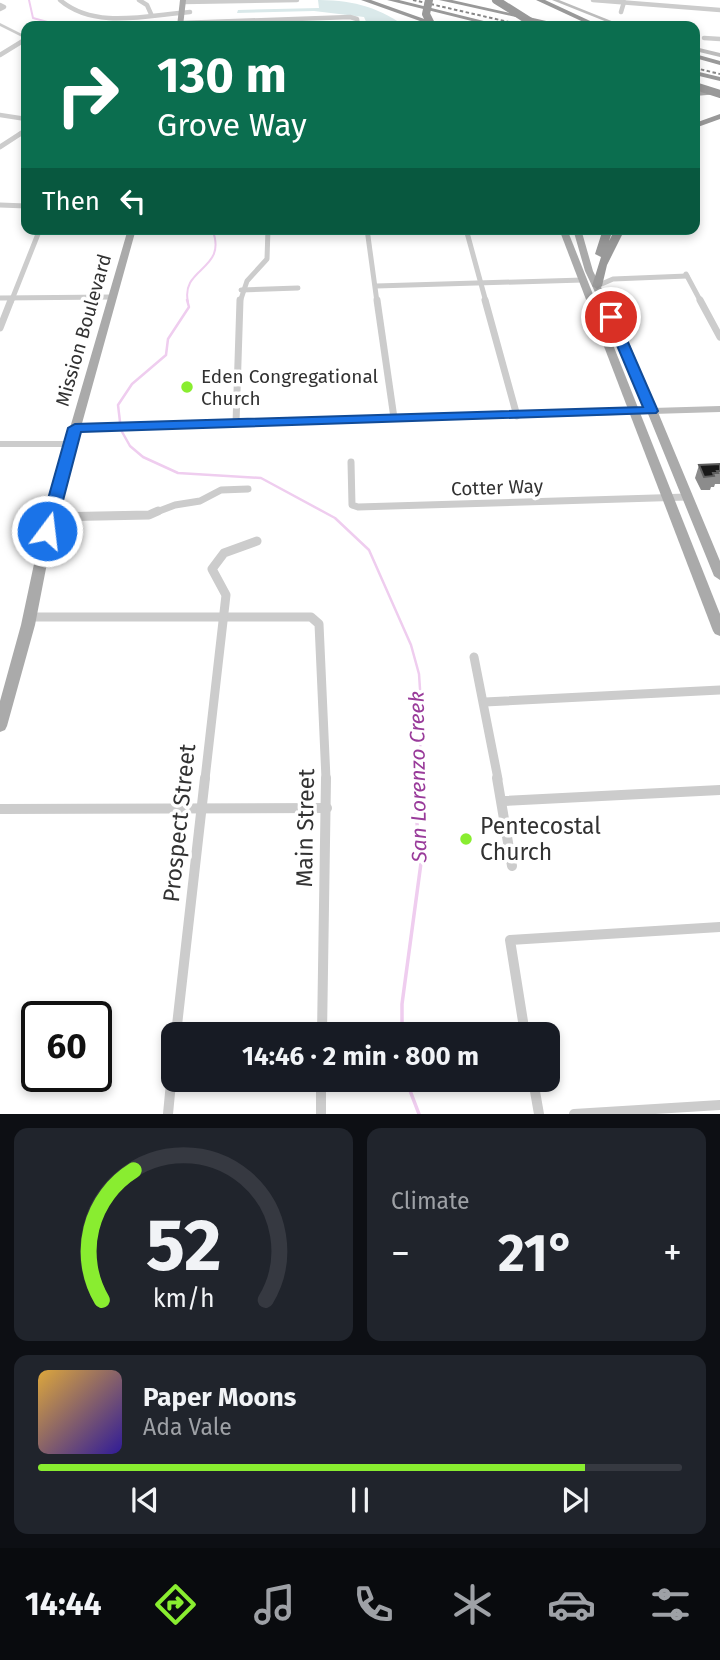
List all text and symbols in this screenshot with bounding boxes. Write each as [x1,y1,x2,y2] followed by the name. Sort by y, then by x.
[157,46,287,105] text: 130 m
[42,49,133,140] icon: right
[157,106,307,144] text: Grove Way
[114,182,152,220] icon: left
[42,186,100,217] text: Then
[51,251,116,409] street label: Mission Boulevard
[581,287,641,347] pin
[592,298,630,336] icon: arrive
[201,365,379,410] place label: Eden Congregational Church
[179,379,195,395] marker: Eden Congregational Church
[451,474,544,501] street label: Cotter Way
[10,494,84,568] position arrow
[404,691,433,864] water label: San Lorenzo Creek
[157,742,201,904] street label: Prospect Street
[290,768,320,888] street label: Main Street
[480,812,601,866] place label: Pentecostal Church
[458,831,474,847] marker: Pentecostal Church
[21,1001,112,1092] speed limit sign: 60
[242,1041,479,1072] text: 14:46 · 2 min · 800 m
[391,1187,470,1215] text: Climate
[146,1203,221,1290] text: 52
[498,1222,575,1285] text: 21°
[391,1230,410,1276] text: −
[663,1230,682,1276] text: +
[153,1284,214,1314] text: km/h
[143,1382,296,1413] text: Paper Moons
[143,1413,232,1441] text: Ada Vale
[126,1481,164,1519] icon: previous
[341,1481,379,1519] icon: pause
[556,1481,594,1519] icon: next
[151,1580,200,1629] icon: directions
[250,1580,299,1629] icon: music
[349,1580,398,1629] icon: phone
[448,1580,497,1629] icon: climate
[547,1580,596,1629] icon: car
[646,1580,695,1629] icon: filters
[25,1585,102,1623] text: 14:44

